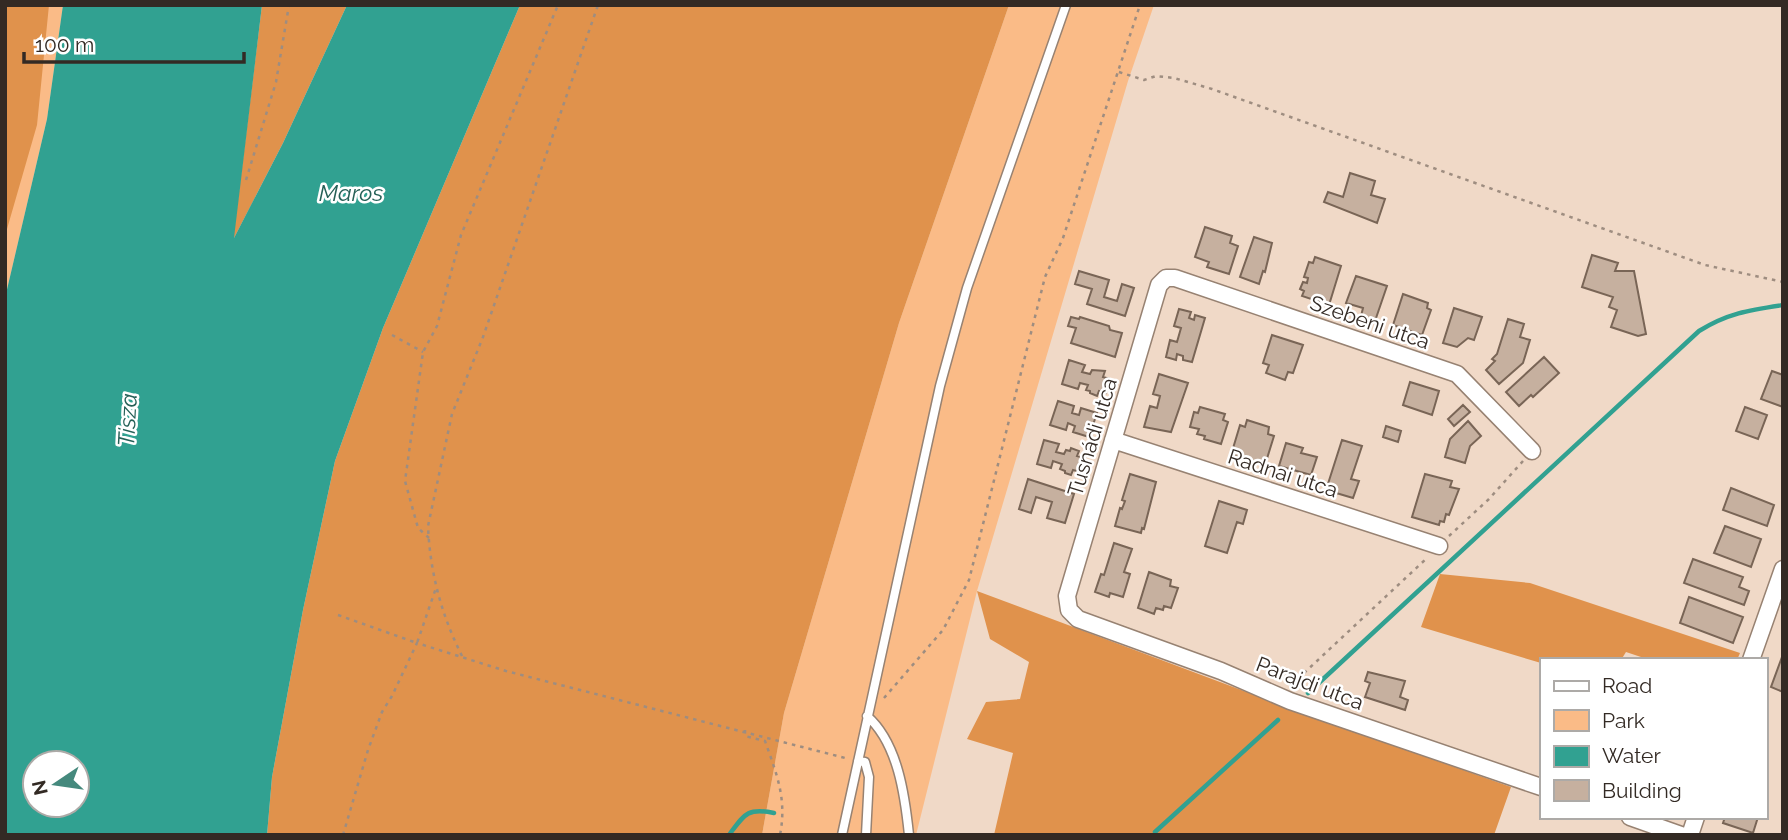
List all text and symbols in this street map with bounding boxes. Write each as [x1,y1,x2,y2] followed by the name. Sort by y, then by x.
[24,21,245,65] scale bar
[35,32,94,57] text: 100 m
[319,179,383,206] water label: Maros
[1307,290,1433,354] street label: Szebeni utca
[1062,375,1122,499] street label: Tusnádi utca
[112,392,142,447] water label: Tisza
[1225,444,1341,502] street label: Radnai utca
[1253,651,1367,715] street label: Parajdi utca
[1540,658,1767,819] legend
[1602,673,1652,698] text: Road
[1602,708,1645,733] text: Park
[1602,743,1661,768] text: Water
[21,749,91,819] north arrow
[27,778,52,797] text: N
[1602,778,1682,803] text: Building

